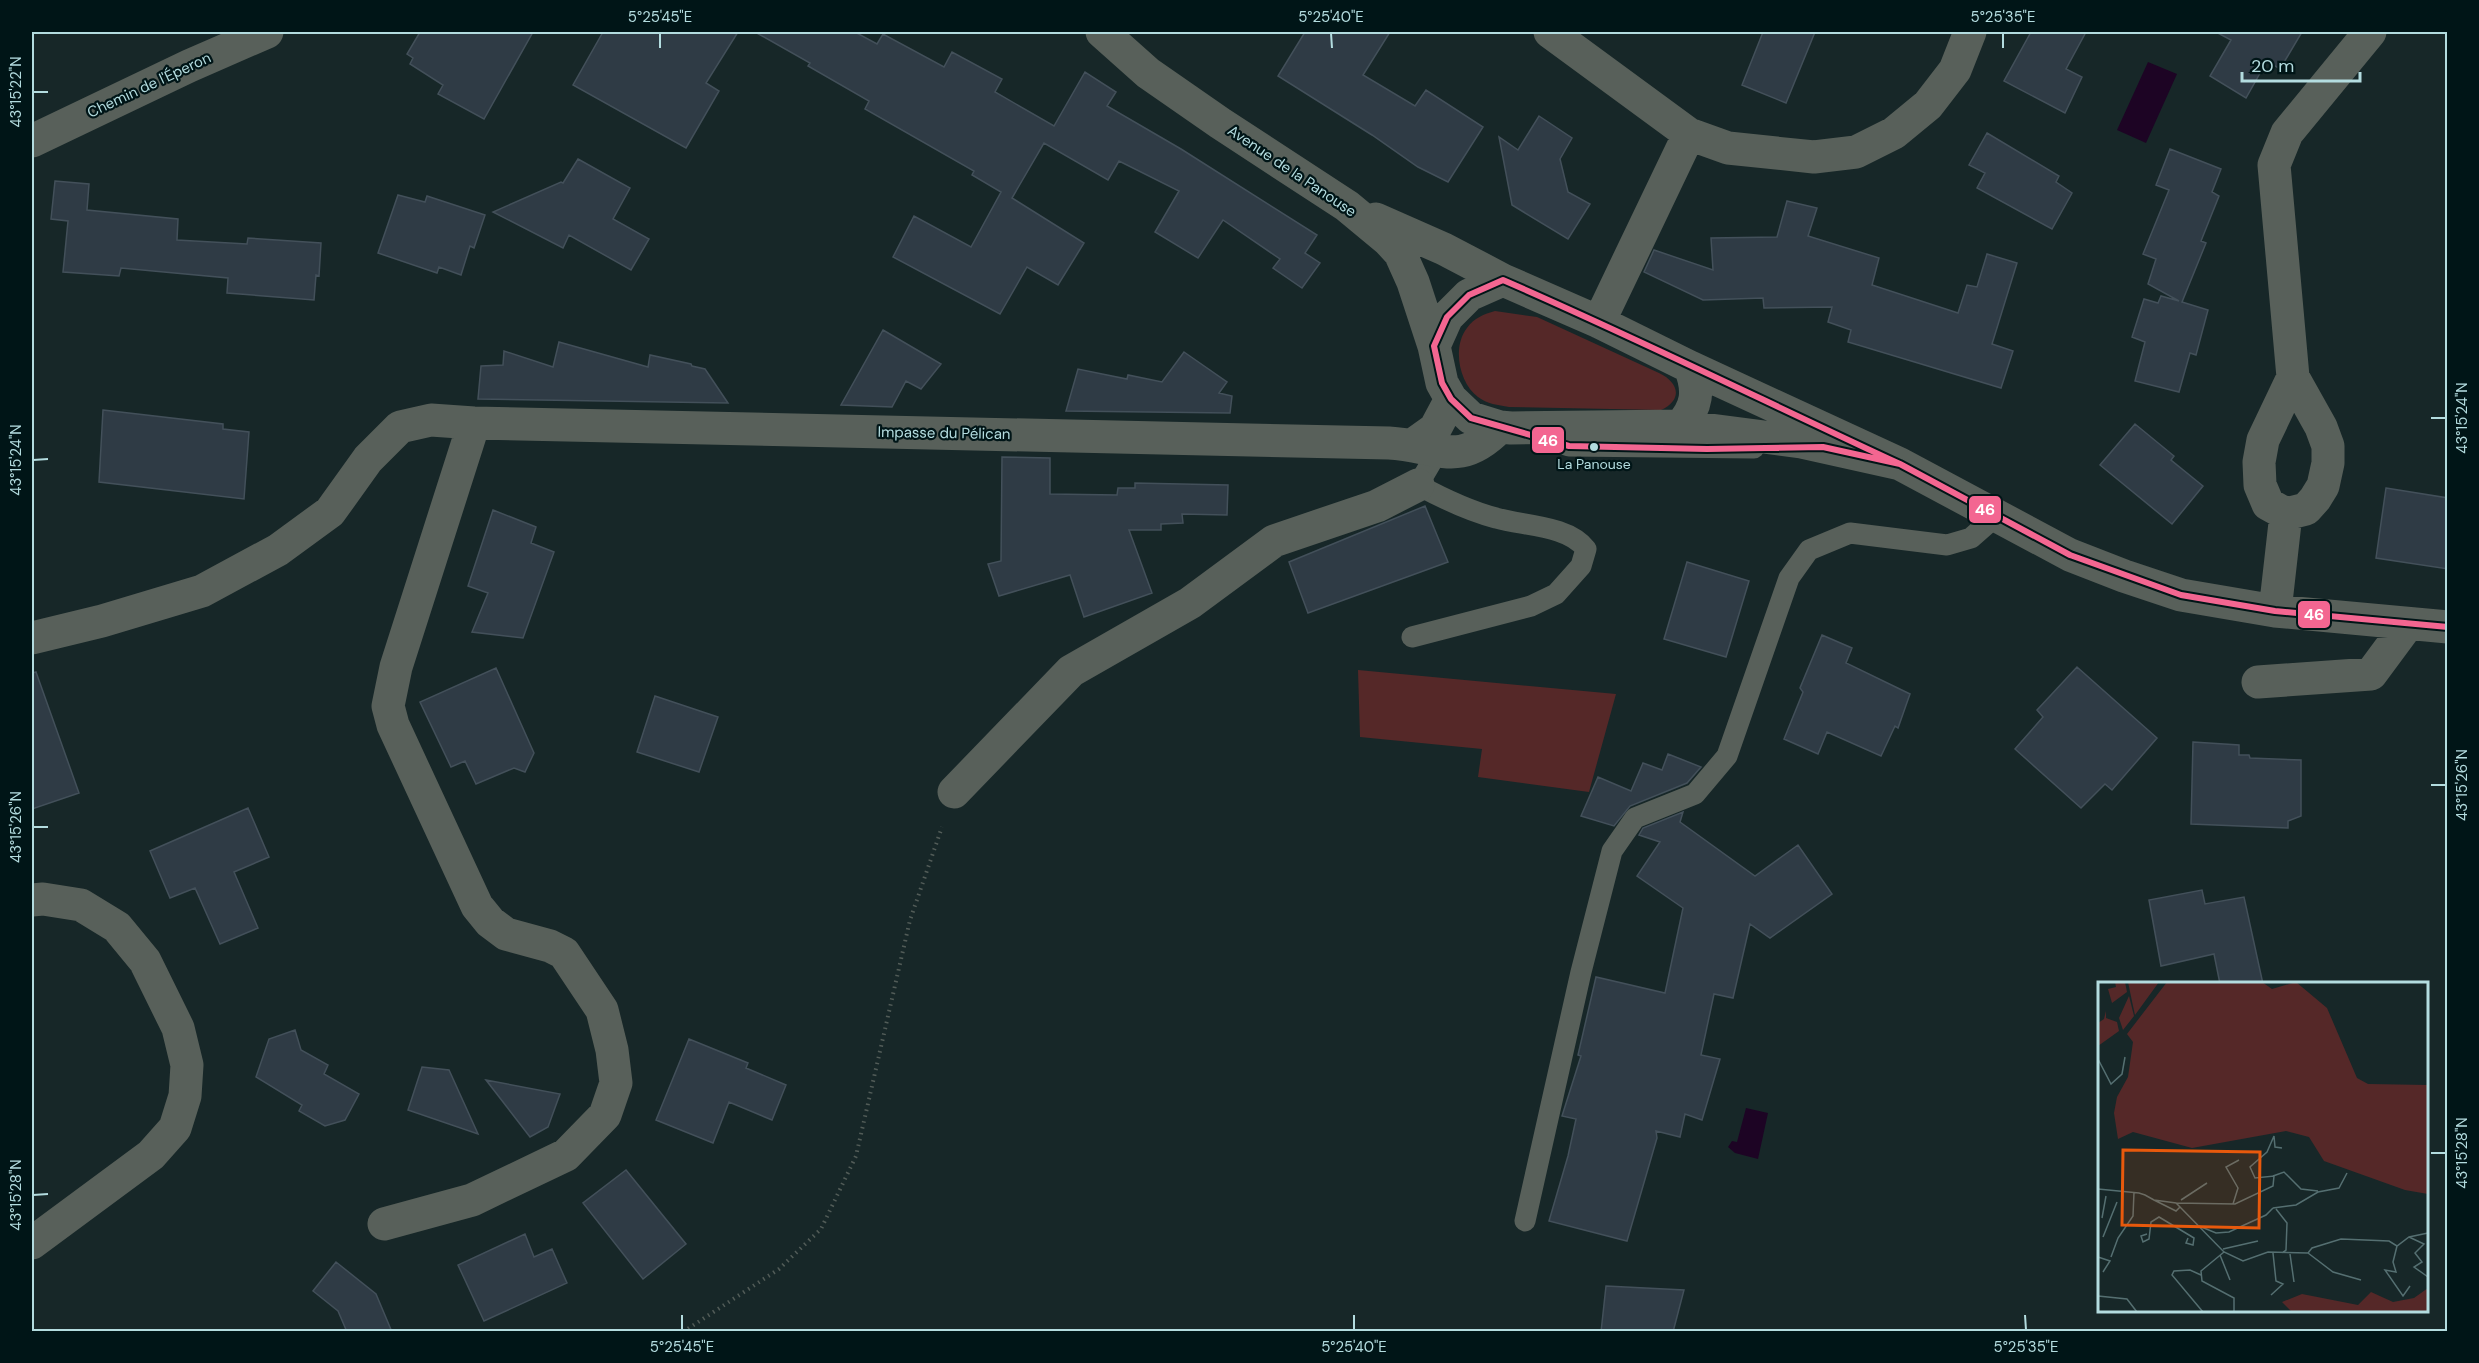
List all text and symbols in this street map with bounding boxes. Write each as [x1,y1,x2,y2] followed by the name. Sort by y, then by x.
[628,7,692,27] text: 5°25'45"E
[1298,7,1364,27] text: 5°25'40"E
[1971,7,2035,27] text: 5°25'35"E
[2242,45,2360,83] scale bar
[84,48,214,122] street label: Chemin de l'Éperon
[2251,54,2294,78] text: 20 m
[6,56,26,128] text: 43°15'22"N
[1224,120,1360,222] street label: Avenue de la Panouse
[2452,382,2472,454] text: 43°15'24"N
[877,422,1011,444] street label: Impasse du Pélican
[6,424,26,496] text: 43°15'24"N
[1531,426,1565,454] line badge: 46
[1538,430,1558,451] text: 46
[1588,441,1600,453] marker: La Panouse
[1557,455,1631,473] place label: La Panouse
[1968,495,2002,524] line badge: 46
[1975,499,1995,520] text: 46
[2297,600,2331,629] line badge: 46
[2304,604,2324,625] text: 46
[2452,749,2472,821] text: 43°15'26"N
[6,791,26,863] text: 43°15'26"N
[2098,982,2428,1312] inset map
[2452,1117,2472,1189] text: 43°15'28"N
[6,1159,26,1231] text: 43°15'28"N
[650,1337,714,1357] text: 5°25'45"E
[1321,1337,1387,1357] text: 5°25'40"E
[1994,1337,2058,1357] text: 5°25'35"E

